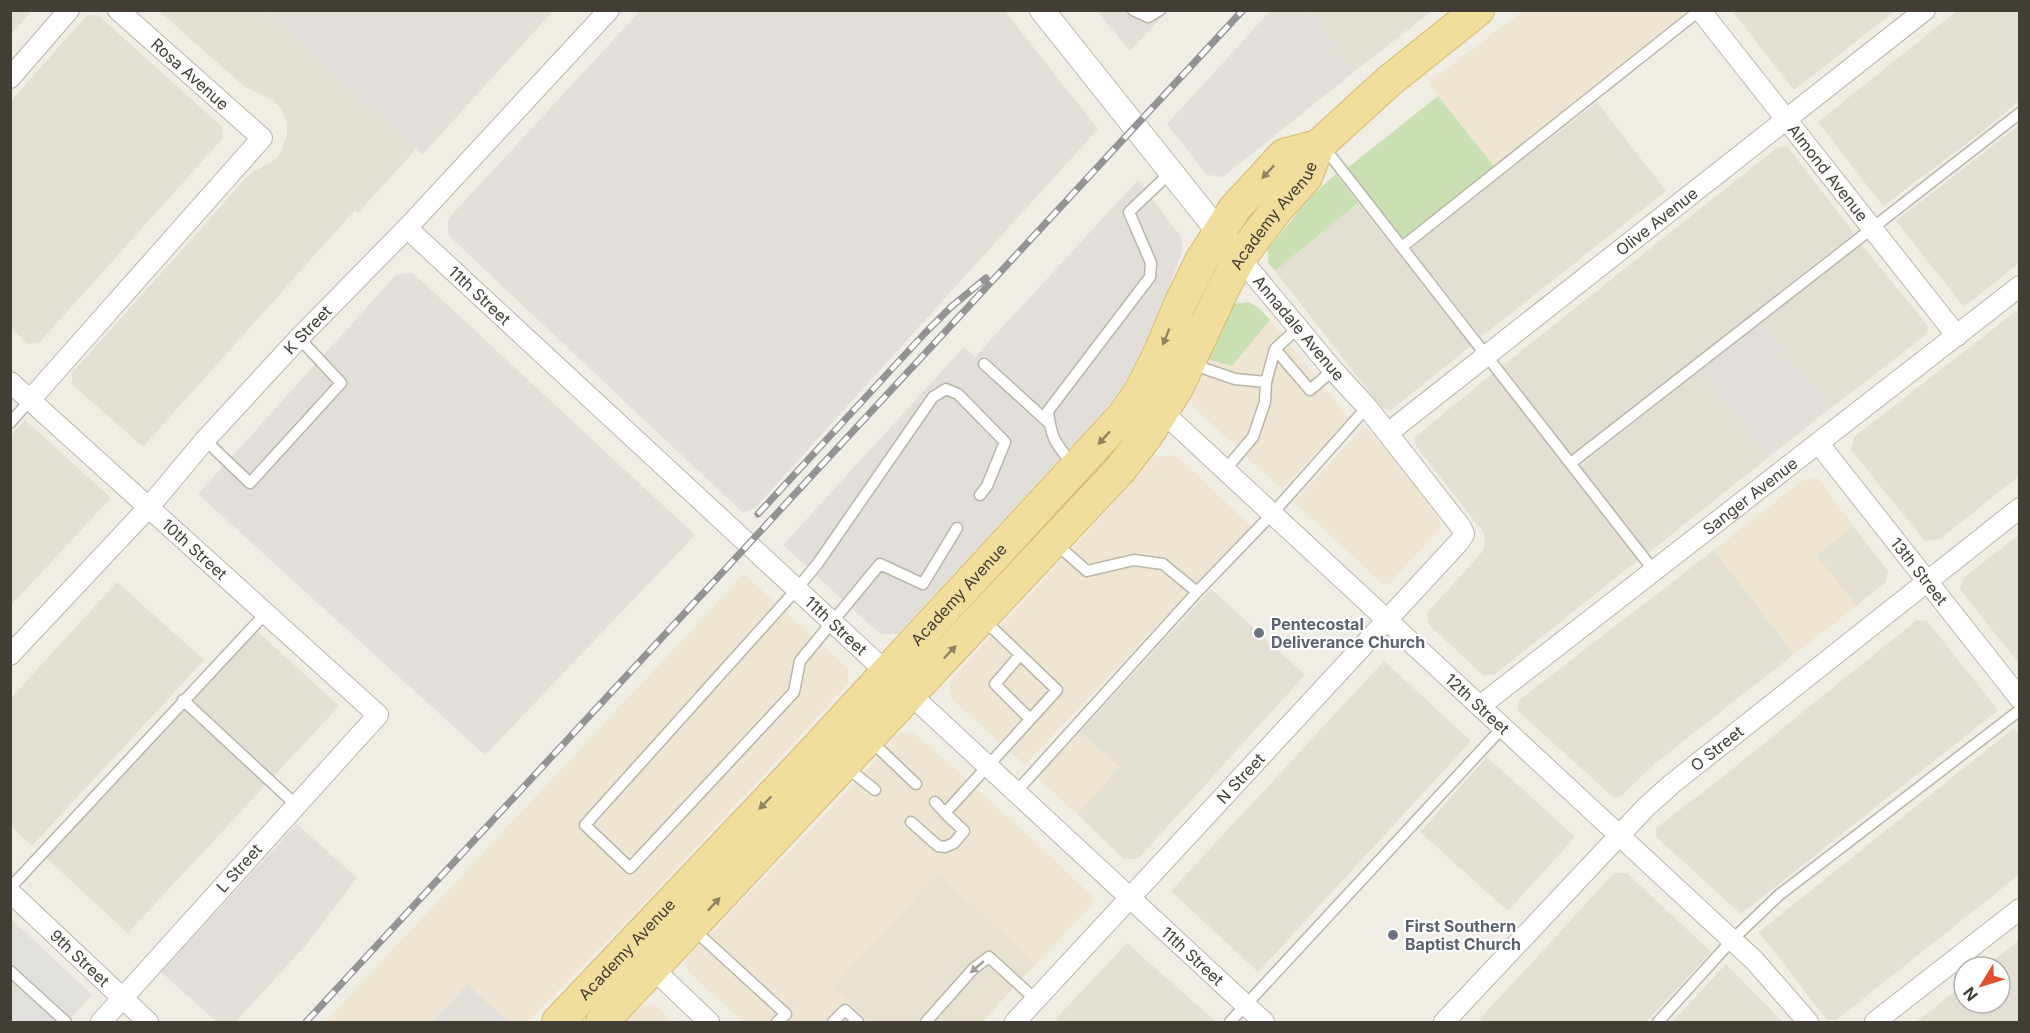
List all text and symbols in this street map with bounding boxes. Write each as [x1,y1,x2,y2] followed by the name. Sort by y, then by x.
[147,34,233,114] street label: Rosa Avenue
[1784,120,1873,225] street label: Almond Avenue
[1226,159,1321,273] street label: Academy Avenue
[1261,165,1275,180] one-way arrow
[1612,183,1702,260] street label: Olive Avenue
[444,262,515,329] street label: 11th Street
[1249,271,1349,385] street label: Annadale Avenue
[279,301,336,358] street label: K Street
[1161,328,1170,346] one-way arrow
[1098,430,1111,445] one-way arrow
[1699,453,1801,539] street label: Sanger Avenue
[158,514,231,584] street label: 10th Street
[1886,533,1952,609] street label: 13th Street
[907,539,1011,650] street label: Academy Avenue
[801,592,871,659] street label: 11th Street
[1271,614,1425,652] place label: Pentecostal Deliverance Church
[1252,626,1266,640] marker: Pentecostal Deliverance Church
[942,645,956,659] one-way arrow
[1441,669,1514,739] street label: 12th Street
[1686,721,1747,775] street label: O Street
[1212,749,1269,808] street label: N Street
[758,796,772,811] one-way arrow
[212,839,266,897] street label: L Street
[574,895,679,1004] street label: Academy Avenue
[707,896,721,911] one-way arrow
[1405,916,1521,954] place label: First Southern Baptist Church
[1157,922,1228,990] street label: 11th Street
[46,925,114,991] street label: 9th Street
[1386,928,1400,942] marker: First Southern Baptist Church
[1952,955,2012,1015] north arrow
[970,960,985,973] one-way arrow
[1959,983,1982,1005] text: N

